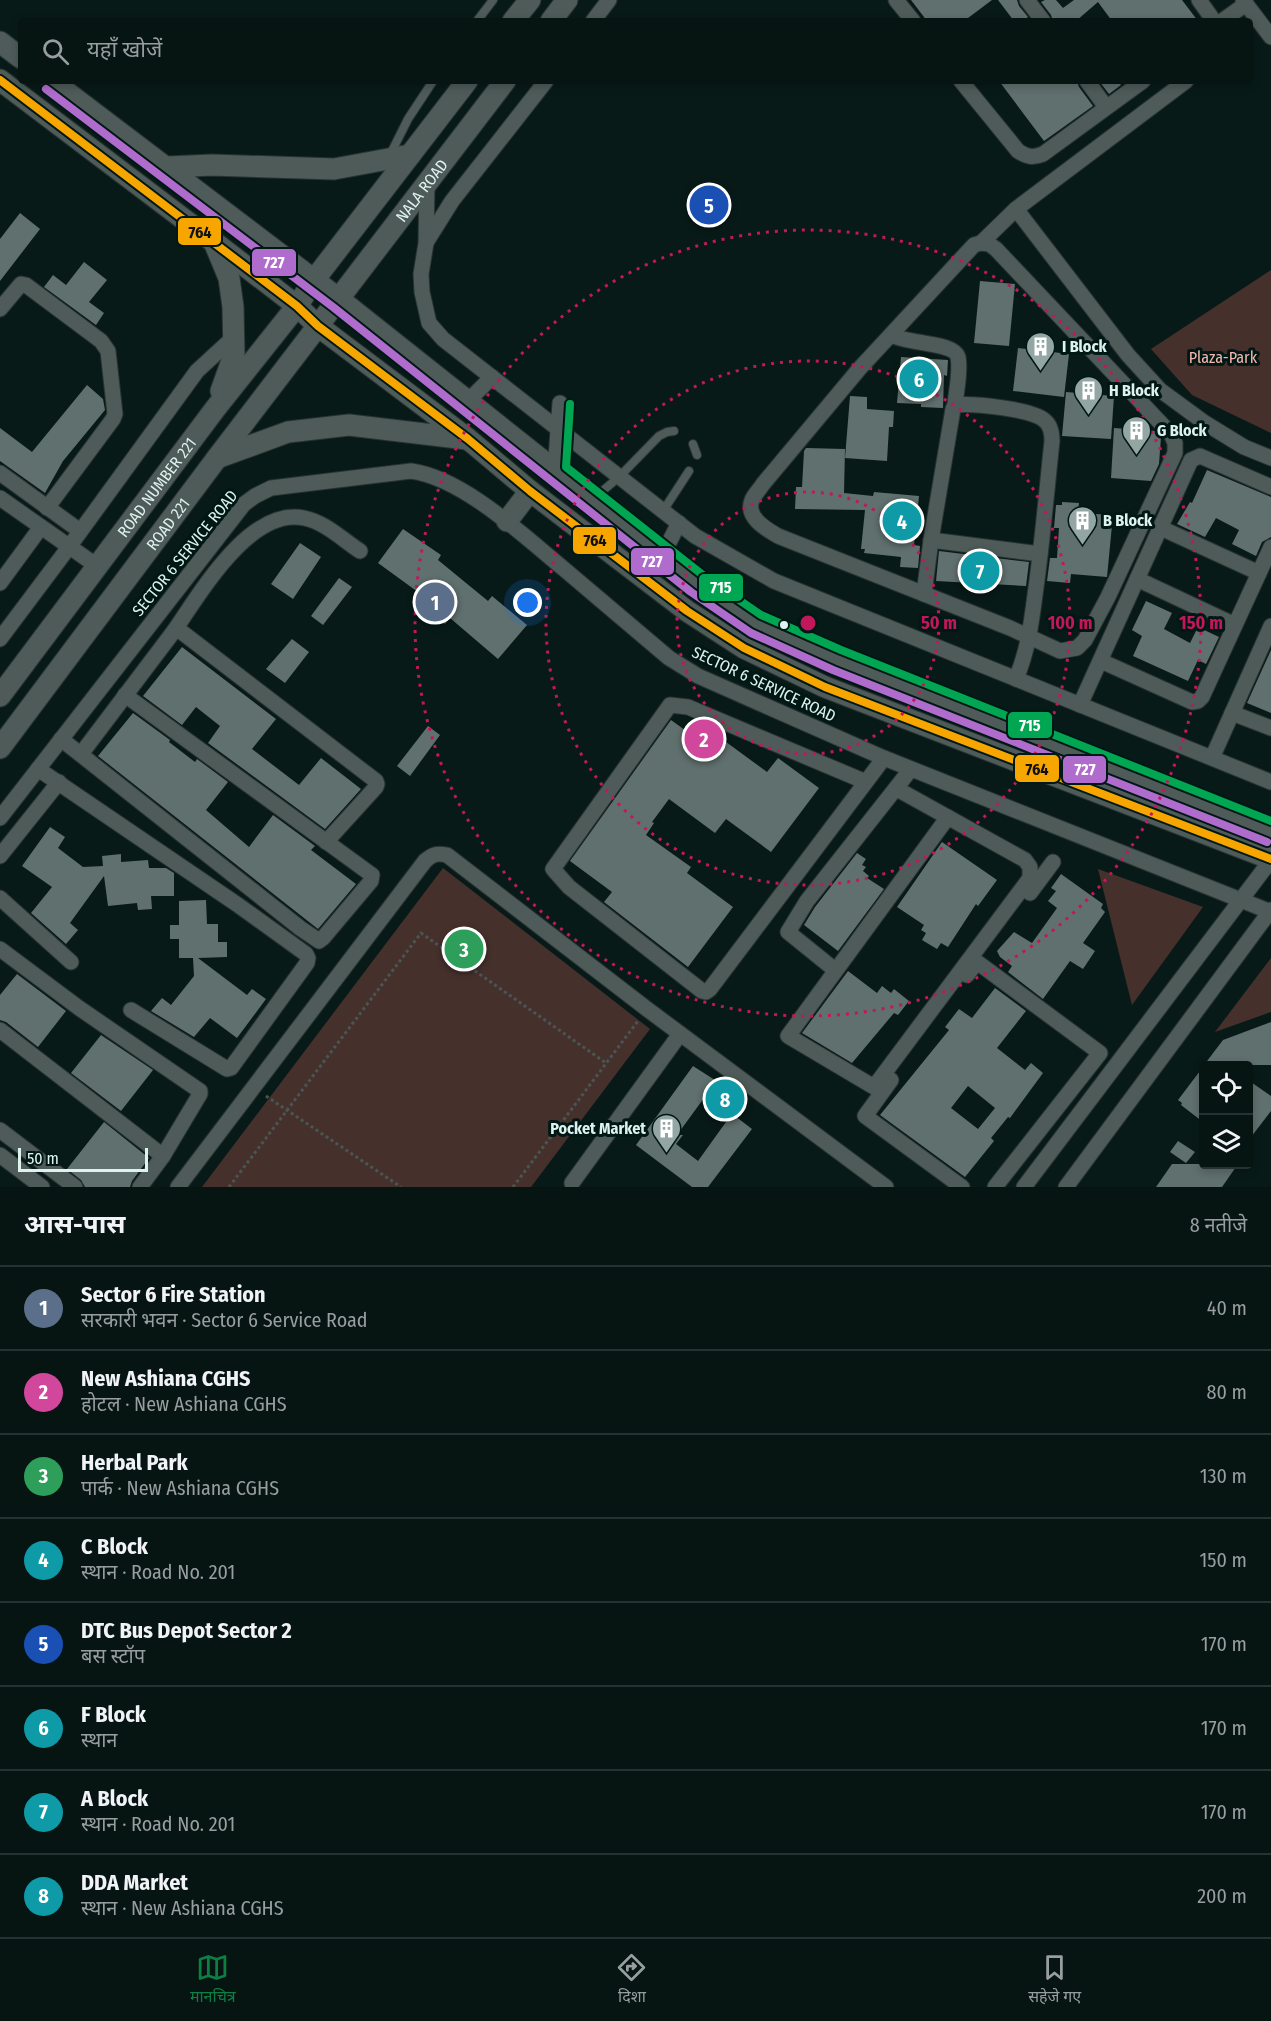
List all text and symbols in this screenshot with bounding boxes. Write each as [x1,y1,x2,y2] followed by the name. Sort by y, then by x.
[18,18,1253,84] search box
[39,35,72,68] icon: search
[87,36,162,63] text: यहाँ खोजें
[392,155,451,225] street label: NALA ROAD
[690,182,728,228] pin: 5
[177,217,222,246] line badge: 764
[188,223,212,242] text: 764
[251,248,297,277] line badge: 727
[264,253,285,272] text: 727
[1025,330,1057,372] building icon: I Block
[1062,337,1107,356] place label: I Block
[1189,348,1258,367] park label: Plaza-Park
[900,356,938,401] pin: 6
[1072,374,1104,416] building icon: H Block
[1109,381,1160,400] place label: H Block
[1120,414,1152,456] building icon: G Block
[1157,421,1208,440] place label: G Block
[113,434,200,541] street label: ROAD NUMBER 221
[128,486,242,620] street label: SECTOR 6 SERVICE ROAD
[142,494,193,554] street label: ROAD 221
[882,498,922,544] pin: 4
[1066,504,1098,546] building icon: B Block
[1103,511,1153,530] place label: B Block
[572,526,617,555] line badge: 764
[583,531,607,550] text: 764
[630,547,675,576] line badge: 727
[960,548,1000,594] pin: 7
[642,552,663,571] text: 727
[698,573,744,602] line badge: 715
[710,578,732,597] text: 715
[416,580,454,624] pin: 1
[513,588,542,617] your location
[921,612,957,634] text: 50 m
[1048,612,1092,634] text: 100 m
[1179,612,1223,634] text: 150 m
[798,613,818,633] centre of rings
[778,619,790,631] unlabelled marker
[689,642,839,726] street label: SECTOR 6 SERVICE ROAD
[1007,711,1053,739] line badge: 715
[684,716,724,762] pin: 2
[1019,716,1041,735] text: 715
[1014,754,1060,783] line badge: 764
[1062,755,1107,784] line badge: 727
[1025,760,1049,779] text: 764
[1075,760,1096,779] text: 727
[444,926,484,972] pin: 3
[1199,1061,1253,1169] map controls
[1199,1061,1253,1115] button: locate
[706,1076,744,1122] pin: 8
[651,1112,683,1154] building icon: Pocket Market
[1199,1115,1253,1169] button: layers
[550,1119,646,1138] place label: Pocket Market
[18,1145,148,1172] scale bar
[27,1149,59,1168] text: 50 m
[24,1209,126,1240] text: आस-पास
[1190,1213,1247,1237] text: 8 नतीजे
[81,1281,266,1308] text: Sector 6 Fire Station
[39,1296,48,1320] text: 1
[1207,1296,1247,1320] text: 40 m
[81,1308,368,1332] text: सरकारी भवन · Sector 6 Service Road
[81,1365,251,1392] text: New Ashiana CGHS
[39,1380,48,1404] text: 2
[1207,1380,1247,1404] text: 80 m
[81,1392,287,1416] text: होटल · New Ashiana CGHS
[81,1449,188,1476] text: Herbal Park
[39,1464,48,1488] text: 3
[1200,1464,1247,1488] text: 130 m
[81,1476,279,1500] text: पार्क · New Ashiana CGHS
[81,1533,148,1560] text: C Block
[38,1548,49,1572] text: 4
[1200,1548,1247,1572] text: 150 m
[81,1560,235,1584] text: स्थान · Road No. 201
[81,1617,292,1644] text: DTC Bus Depot Sector 2
[39,1632,48,1656] text: 5
[1201,1632,1247,1656] text: 170 m
[81,1644,145,1668] text: बस स्टॉप
[81,1701,146,1728] text: F Block
[38,1716,49,1740] text: 6
[1201,1716,1247,1740] text: 170 m
[81,1728,117,1752] text: स्थान
[81,1785,148,1812] text: A Block
[39,1800,48,1824] text: 7
[1201,1800,1247,1824] text: 170 m
[81,1812,235,1836] text: स्थान · Road No. 201
[81,1869,188,1896] text: DDA Market
[38,1884,49,1908] text: 8
[1197,1884,1247,1908] text: 200 m
[81,1896,284,1920] text: स्थान · New Ashiana CGHS
[190,1951,236,2009] tab: मानचित्र
[615,1951,648,2009] tab: दिशा
[1028,1951,1081,2009] tab: सहेजे गए

